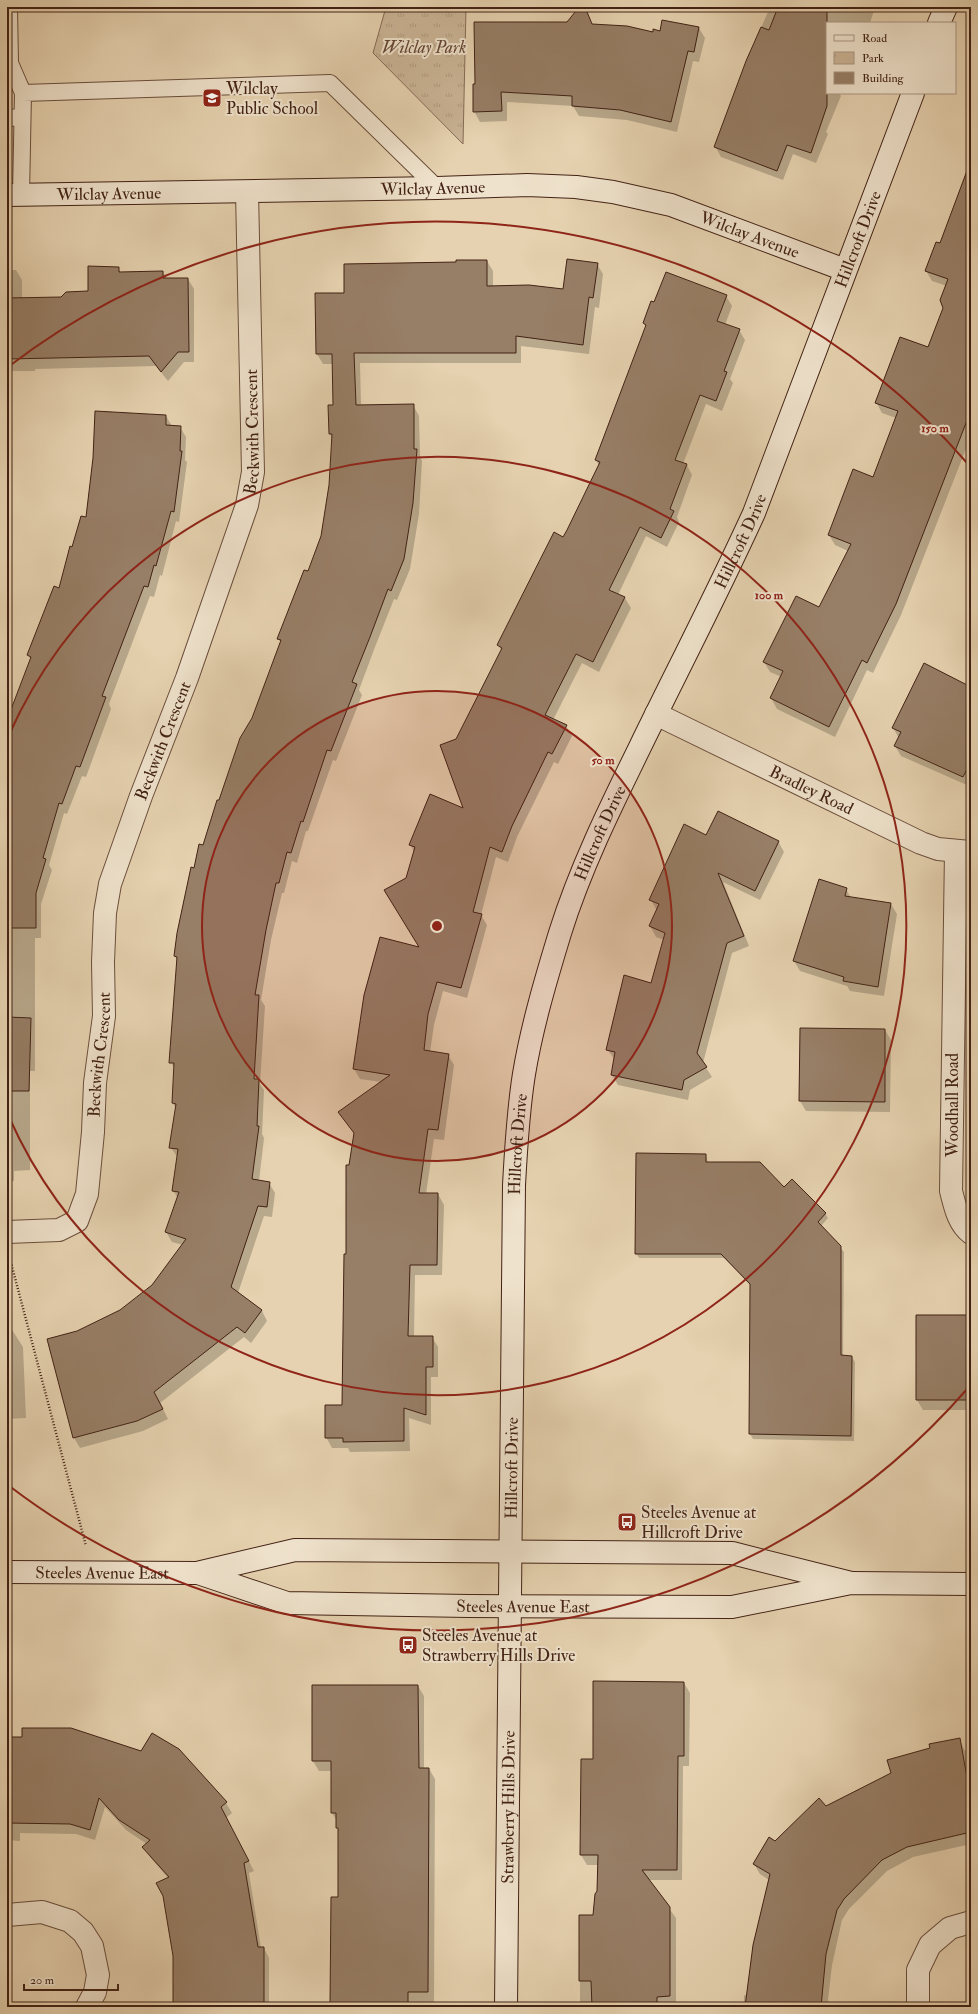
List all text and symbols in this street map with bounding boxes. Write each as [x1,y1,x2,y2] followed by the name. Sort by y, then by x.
[826,22,956,94] legend
[862,31,887,46] text: Road
[382,37,466,58] park label: Wilclay Park
[862,51,884,66] text: Park
[862,71,905,86] text: Building
[225,78,319,119] place label: Wilclay Public School
[201,87,223,109] school or university icon: Wilclay Public School
[380,176,486,200] street label: Wilclay Avenue
[56,182,161,205] street label: Wilclay Avenue
[830,188,886,291] street label: Hillcroft Drive
[696,206,802,263] street label: Wilclay Avenue
[239,368,264,496] street label: Beckwith Crescent
[921,421,949,436] text: 150 m
[710,491,771,592] street label: Hillcroft Drive
[755,588,784,603] text: 100 m
[130,678,196,803] street label: Beckwith Crescent
[591,753,615,768] text: 50 m
[766,761,857,820] street label: Bradley Road
[570,782,631,884] street label: Hillcroft Drive
[430,919,444,933] centre of rings
[84,991,115,1118] street label: Beckwith Crescent
[942,1052,963,1158] street label: Woodhall Road
[504,1092,532,1195] street label: Hillcroft Drive
[501,1417,523,1519] street label: Hillcroft Drive
[641,1502,757,1543] place label: Steeles Avenue at Hillcroft Drive
[616,1511,638,1533] bus stop icon: Steeles Avenue at Hillcroft Drive
[35,1562,169,1584] street label: Steeles Avenue East
[456,1596,590,1617] street label: Steeles Avenue East
[422,1625,575,1667] place label: Steeles Avenue at Strawberry Hills Drive
[397,1634,419,1656] bus stop icon: Steeles Avenue at Strawberry Hills Drive
[497,1730,520,1884] street label: Strawberry Hills Drive
[24,1966,118,1992] scale bar
[30,1973,55,1988] text: 20 m

